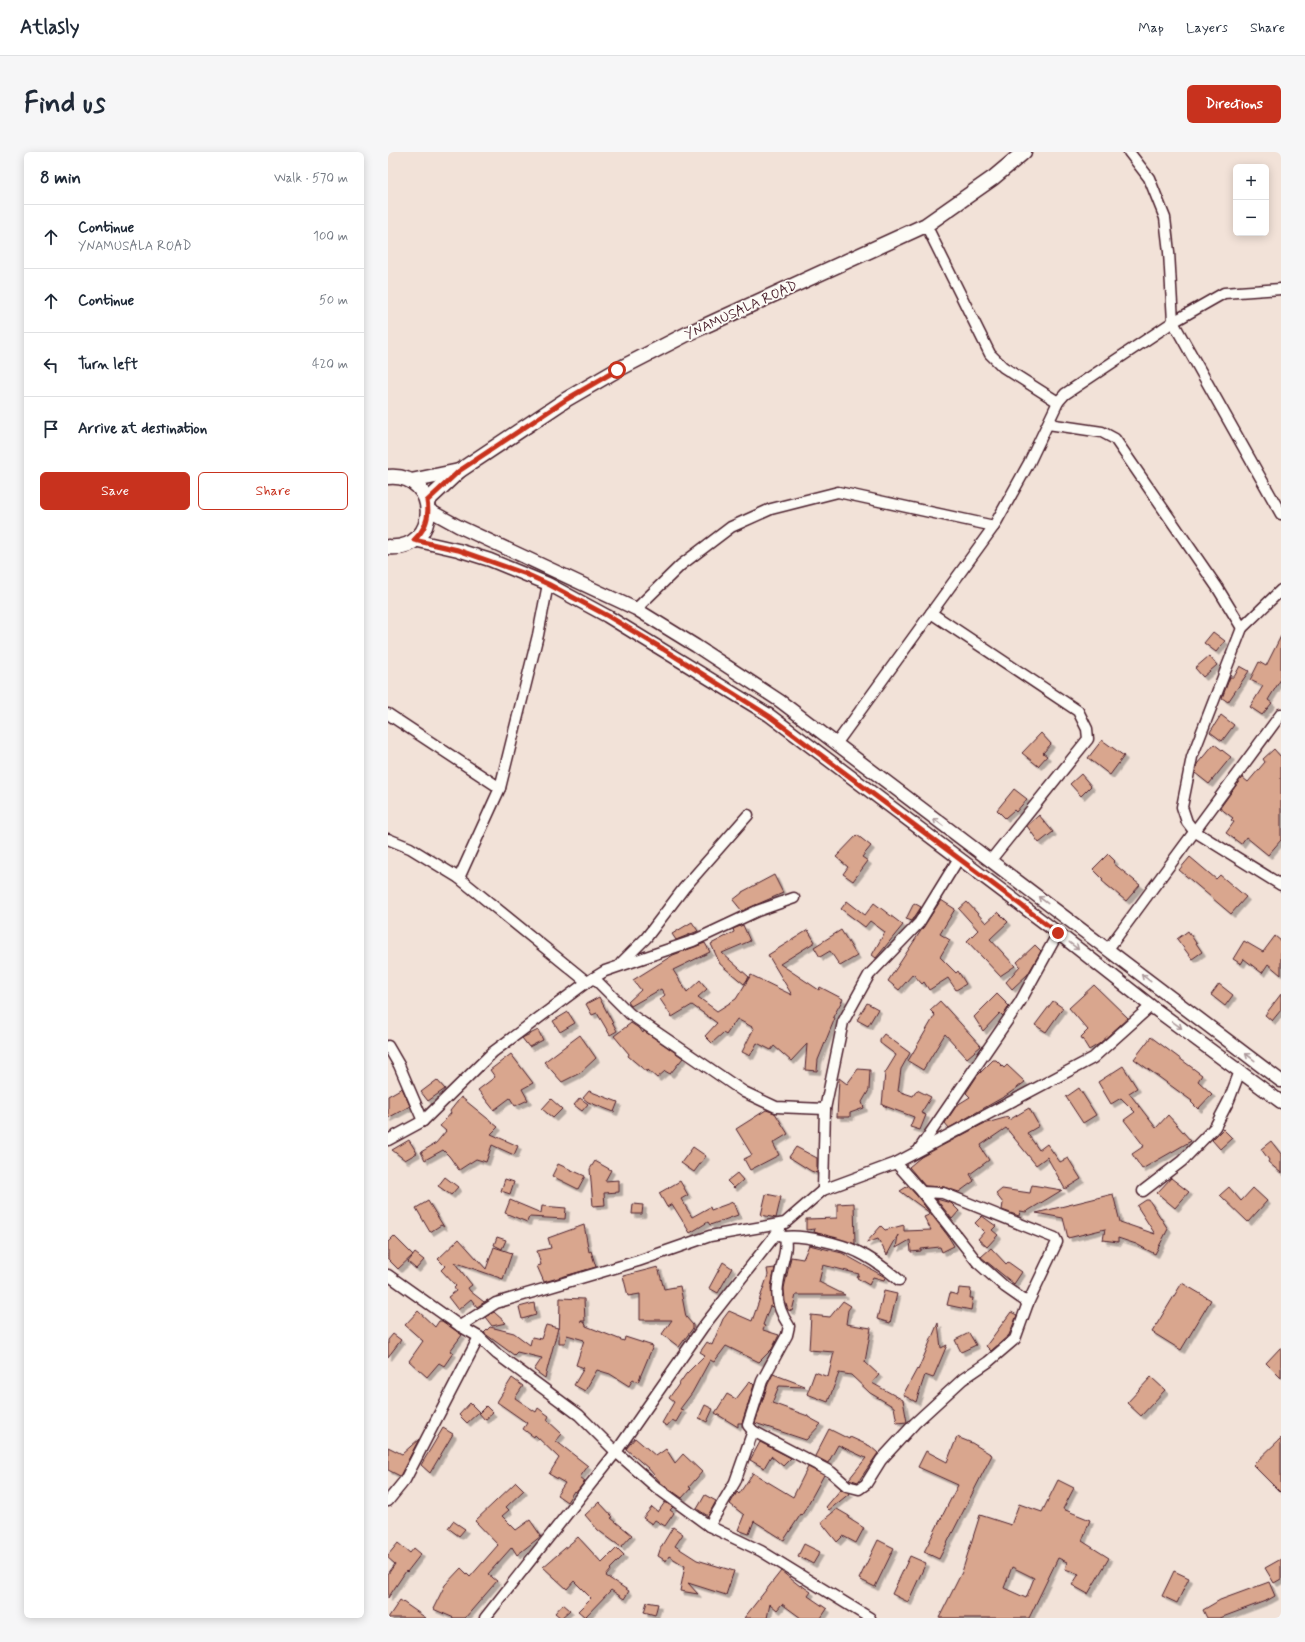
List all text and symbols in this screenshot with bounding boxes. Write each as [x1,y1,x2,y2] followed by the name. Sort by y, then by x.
[20,15,79,40] text: Atlasly
[1138,19,1164,37] text: Map
[1186,19,1228,37] text: Layers
[1250,19,1285,37] text: Share
[1187,85,1281,123] button: Directions
[24,86,105,123] text: Find us
[1233,164,1269,236] map controls
[1233,164,1269,200] button: +
[40,167,81,189] text: 8 min
[274,170,348,187] text: Walk · 570 m
[1233,200,1269,236] button: −
[78,218,134,238] text: Continue
[40,226,62,248] icon: ahead
[313,228,348,245] text: 100 m
[78,238,191,255] text: YNAMUSALA ROAD
[682,276,800,344] street label: YNAMUSALA ROAD
[40,290,62,312] icon: ahead
[78,291,134,311] text: Continue
[319,292,348,309] text: 50 m
[40,354,62,376] icon: left
[78,355,138,375] text: Turn left
[312,356,348,373] text: 420 m
[608,361,626,379] route start
[40,418,62,440] icon: arrive
[78,419,207,439] text: Arrive at destination
[40,472,190,510] button: Save
[198,472,348,510] button: Share
[933,818,944,826] one-way arrow
[1037,896,1048,904] one-way arrow
[1049,924,1067,942] route end
[1069,942,1080,950] one-way arrow
[1141,974,1152,983] one-way arrow
[1172,1021,1183,1030] one-way arrow
[1244,1053,1255,1061] one-way arrow

